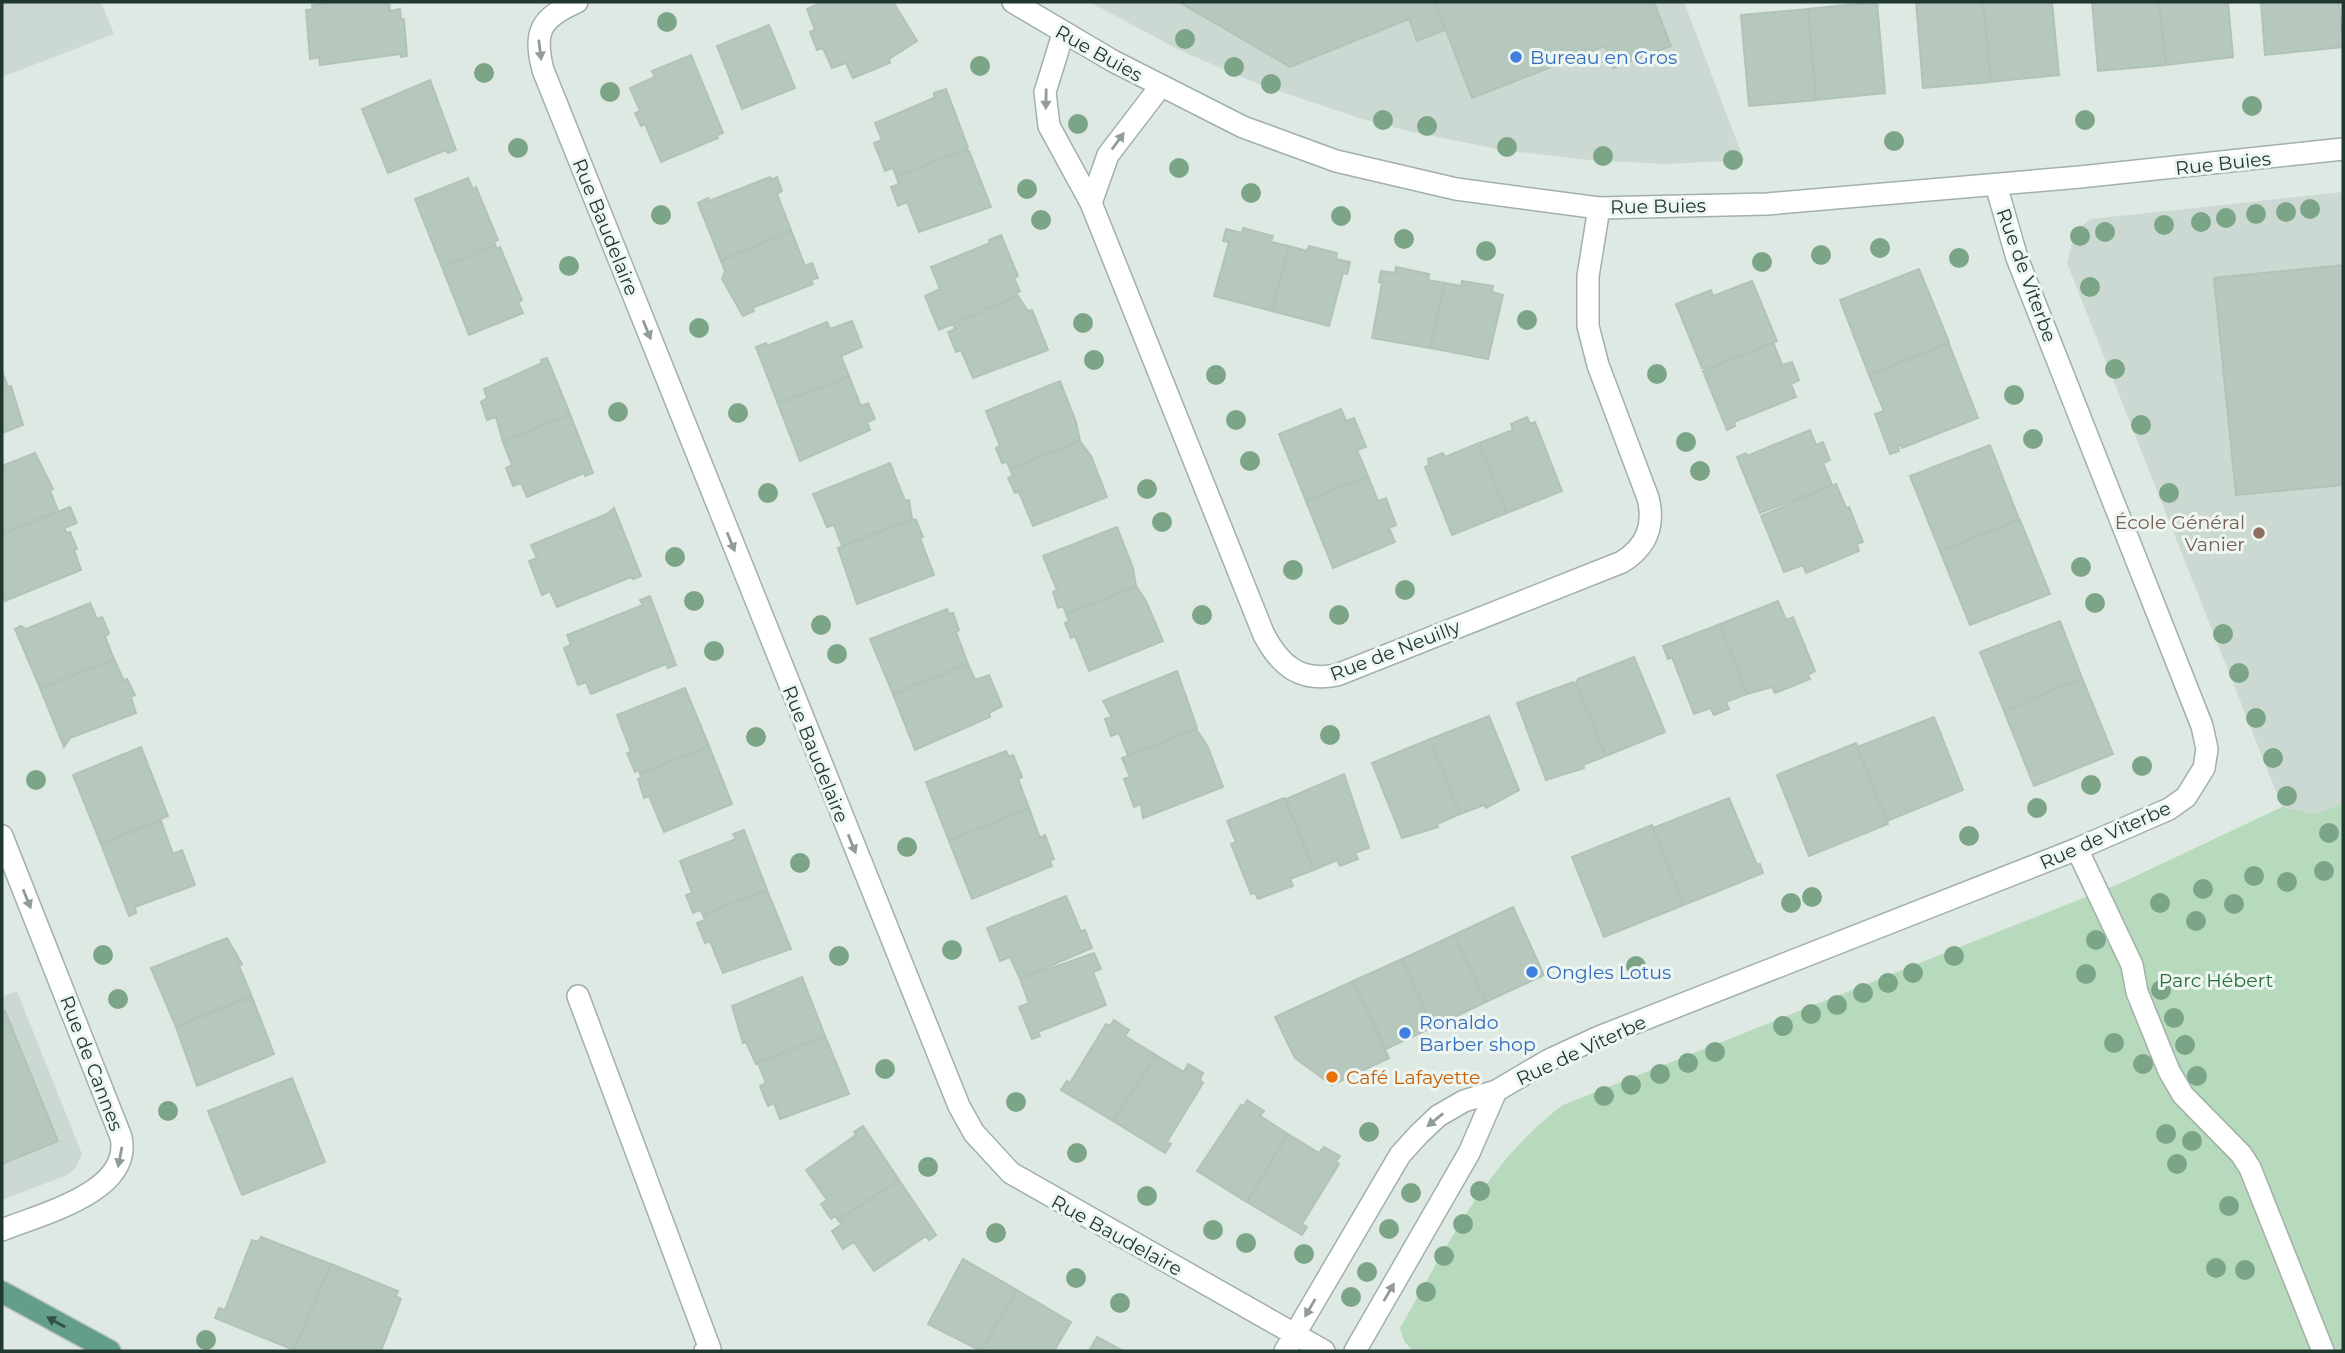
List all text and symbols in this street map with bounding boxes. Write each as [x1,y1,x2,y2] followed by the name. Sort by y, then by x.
[1051,20,1146,87] street label: Rue Buies
[534,39,545,61] one-way arrow
[1530,46,1677,69] place label: Bureau en Gros
[1508,49,1524,65] marker: Bureau en Gros
[1040,88,1051,110] one-way arrow
[1111,132,1125,150] one-way arrow
[2174,147,2272,180] street label: Rue Buies
[568,155,644,299] street label: Rue Baudelaire
[1610,194,1706,219] street label: Rue Buies
[1992,205,2061,345] street label: Rue de Viterbe
[642,320,653,341] one-way arrow
[2115,511,2245,556] place label: École Général Vanier
[2251,525,2267,541] marker: École Général Vanier
[726,531,737,552] one-way arrow
[1327,615,1464,686] street label: Rue de Neuilly
[778,682,854,826] street label: Rue Baudelaire
[2036,796,2174,875] street label: Rue de Viterbe
[847,833,858,854] one-way arrow
[21,889,32,910] one-way arrow
[1546,961,1671,984] place label: Ongles Lotus
[1524,964,1540,980] marker: Ongles Lotus
[2159,969,2274,992] park label: Parc Hébert
[55,992,128,1134] street label: Rue de Cannes
[1513,1010,1650,1091] street label: Rue de Viterbe
[1419,1011,1536,1056] place label: Ronaldo Barber shop
[1397,1025,1413,1041] marker: Ronaldo Barber shop
[1346,1066,1481,1089] place label: Café Lafayette
[1324,1069,1340,1085] marker: Café Lafayette
[1426,1112,1443,1127] one-way arrow
[115,1146,126,1168] one-way arrow
[1047,1190,1186,1281] street label: Rue Baudelaire
[1383,1282,1395,1302] one-way arrow
[1303,1299,1316,1318] one-way arrow
[46,1316,65,1328] one-way arrow

